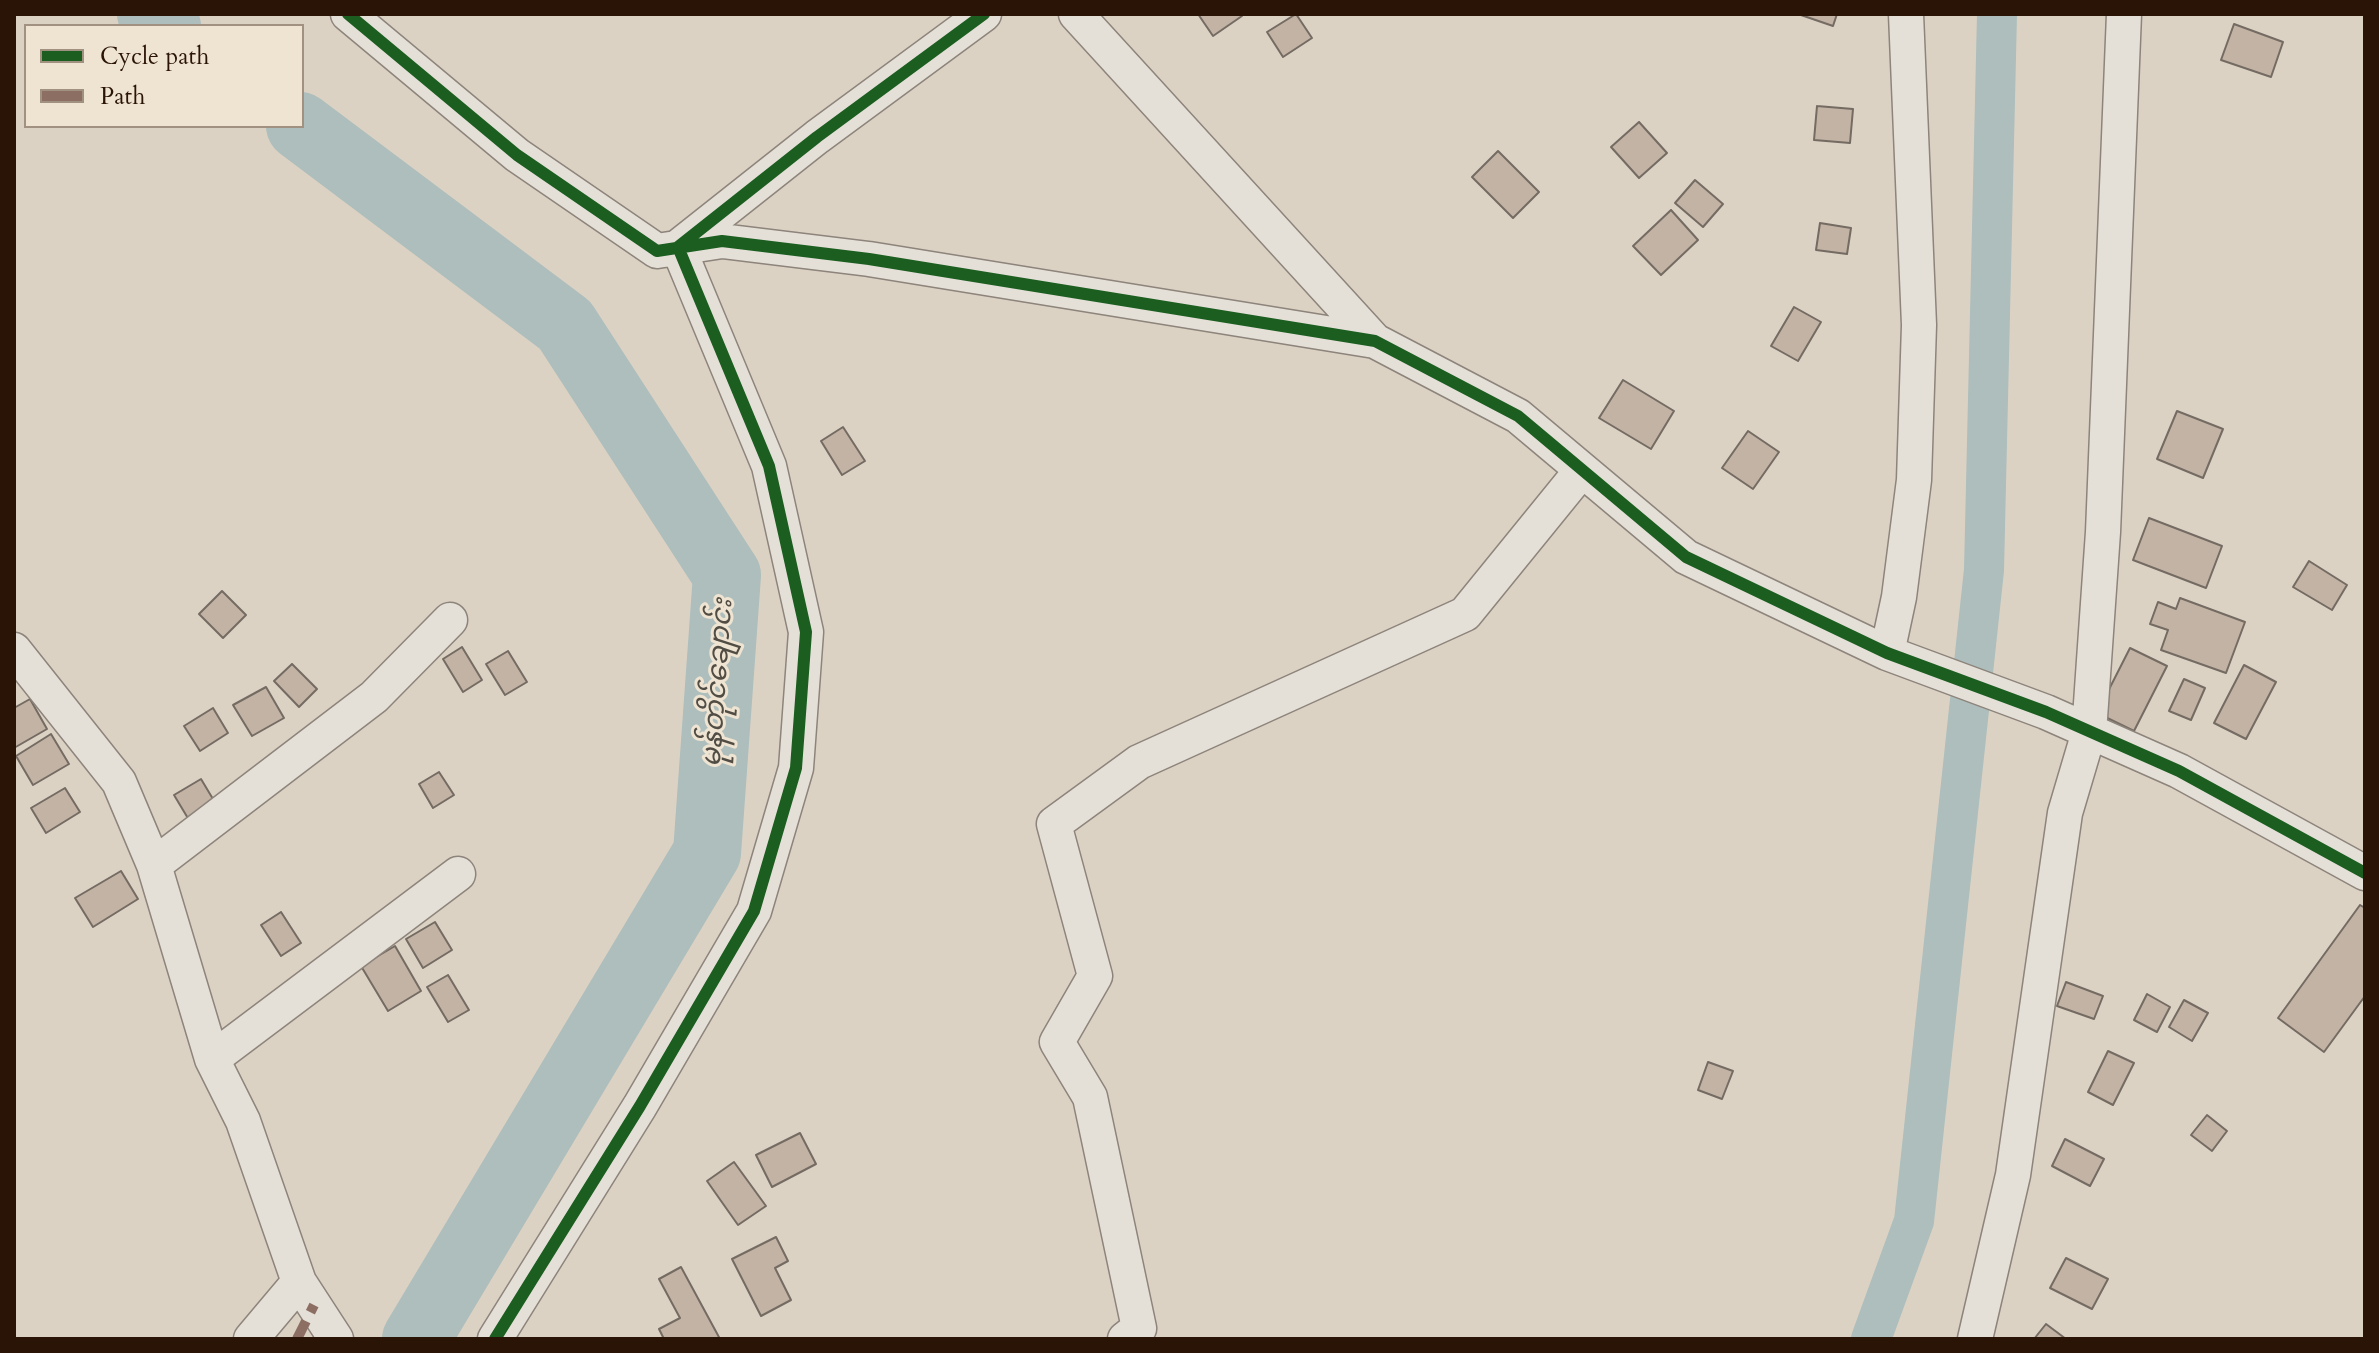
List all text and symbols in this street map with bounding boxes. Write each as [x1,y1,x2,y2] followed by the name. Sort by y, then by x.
[24,24,304,128] legend
[100,40,209,73] text: Cycle path
[100,80,145,113] text: Path
[696,598,742,768] water label: မုန်တိုင်ချောင်း

